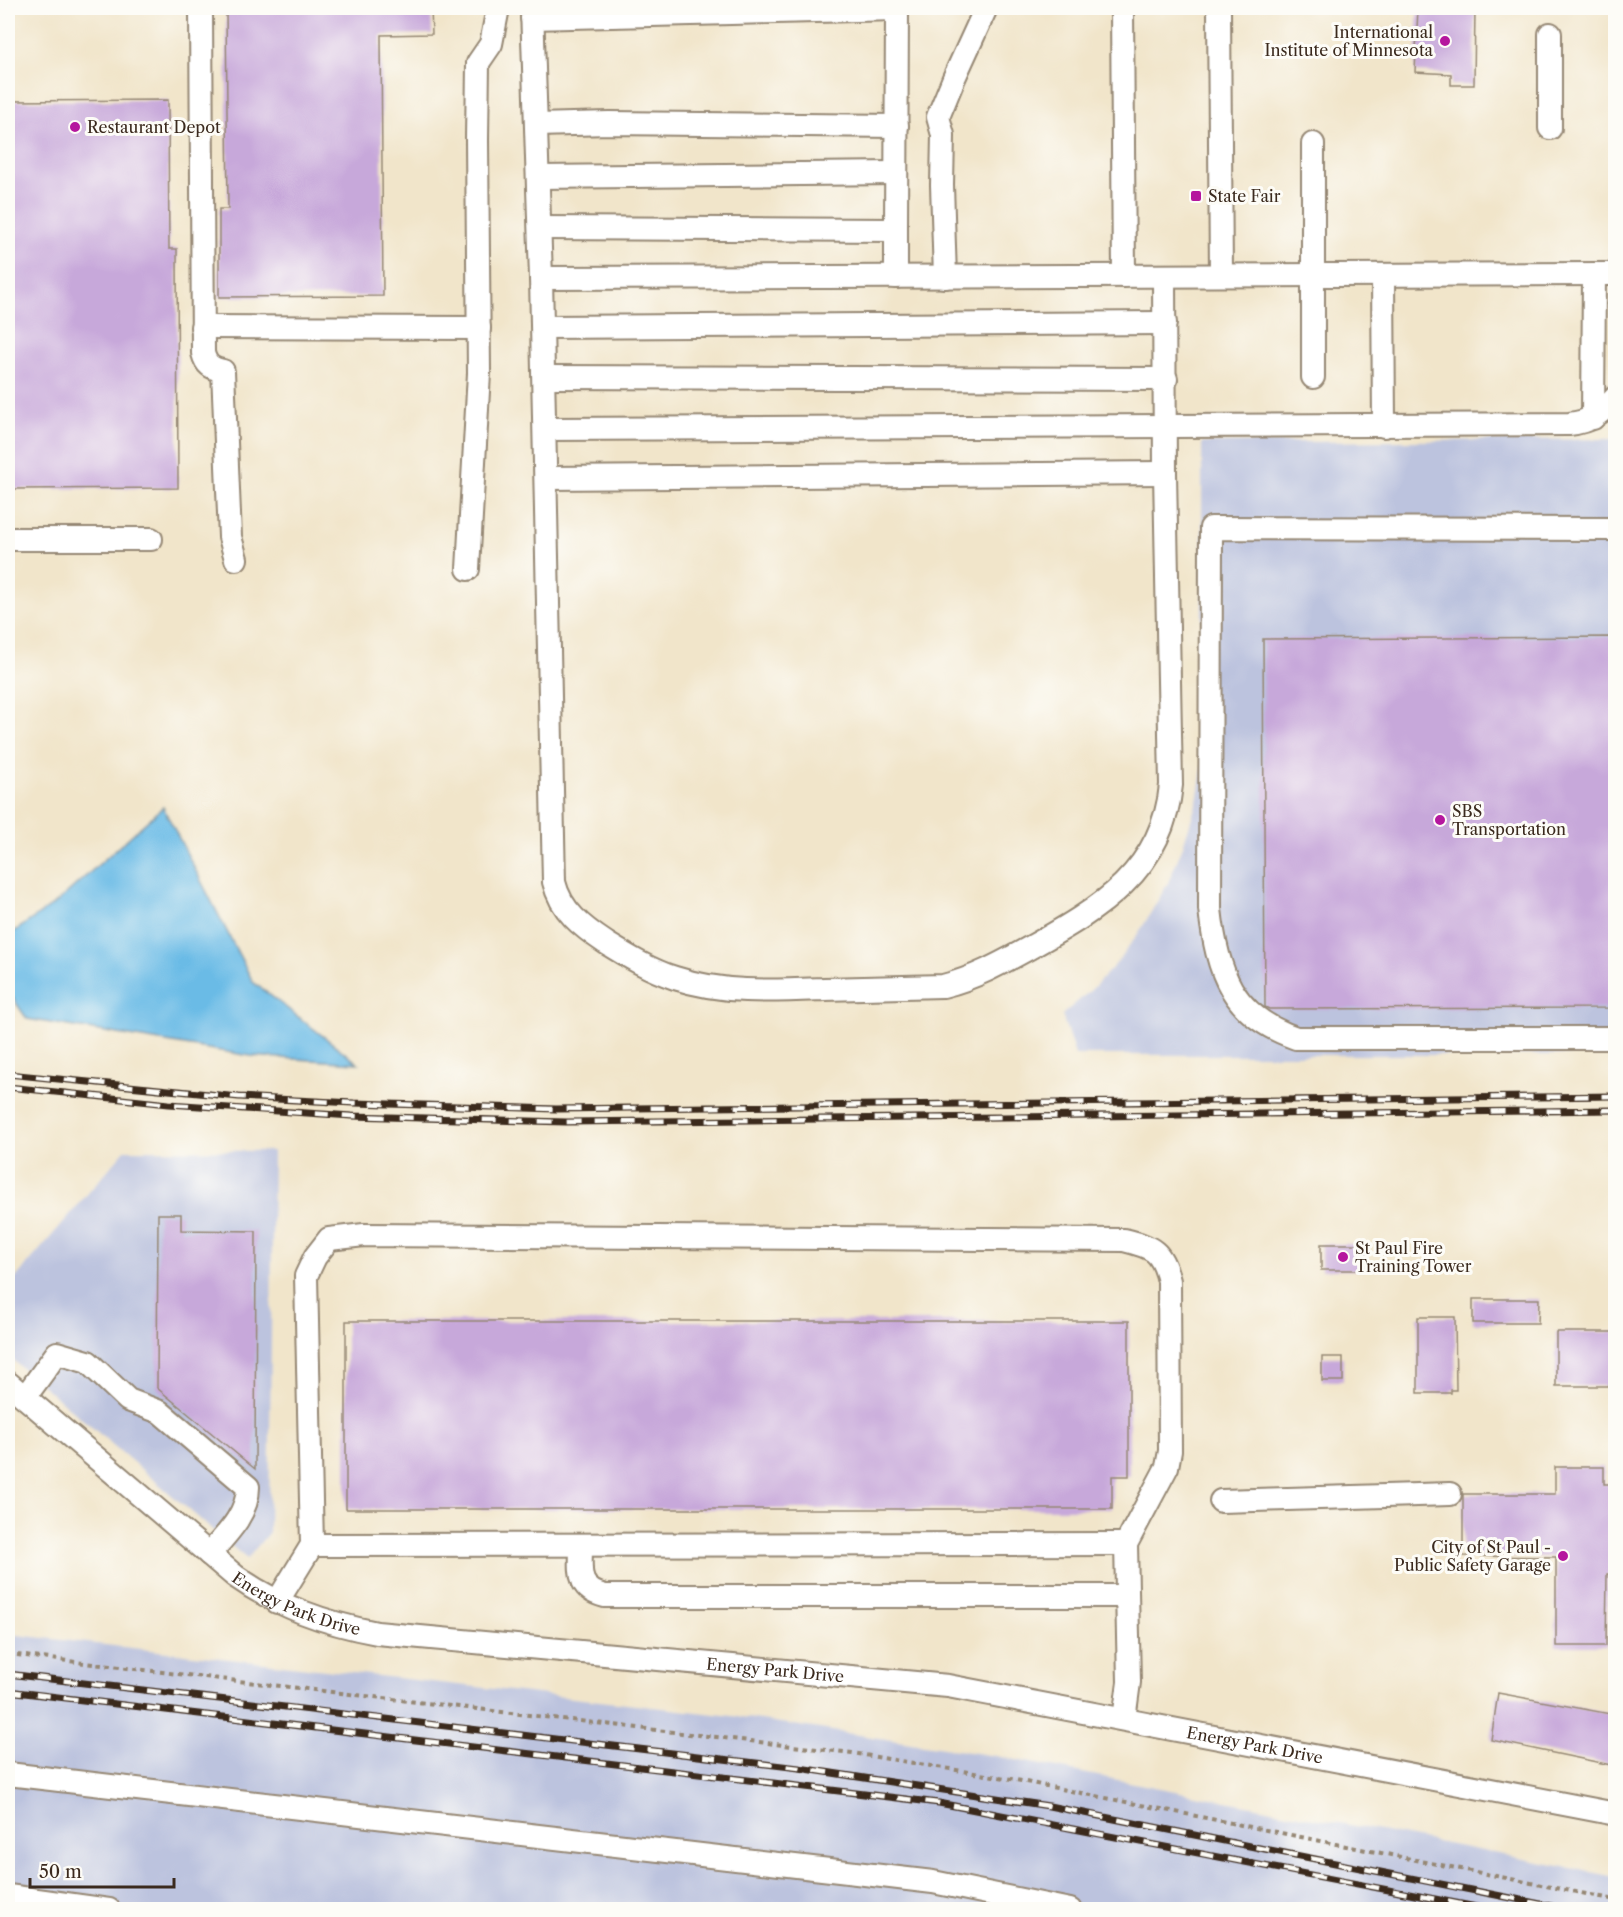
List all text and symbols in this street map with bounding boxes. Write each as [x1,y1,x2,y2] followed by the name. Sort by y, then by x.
[1265,22,1434,60] place label: International Institute of Minnesota
[1438,34,1452,48] marker: International Institute of Minnesota
[87,117,221,137] place label: Restaurant Depot
[68,120,82,134] marker: Restaurant Depot
[1208,186,1281,206] place label: State Fair
[1189,189,1203,203] marker: State Fair
[1452,801,1566,839] place label: SBS Transportation
[1433,813,1447,827] marker: SBS Transportation
[1355,1238,1472,1276] place label: St Paul Fire Training Tower
[1336,1250,1350,1264] marker: St Paul Fire Training Tower
[1394,1537,1551,1575] place label: City of St Paul - Public Safety Garage
[1556,1549,1570,1563] marker: City of St Paul - Public Safety Garage
[229,1567,362,1639] street label: Energy Park Drive
[705,1654,845,1686] street label: Energy Park Drive
[1185,1722,1325,1768] street label: Energy Park Drive
[30,1851,174,1889] scale bar
[39,1861,82,1883] text: 50 m

